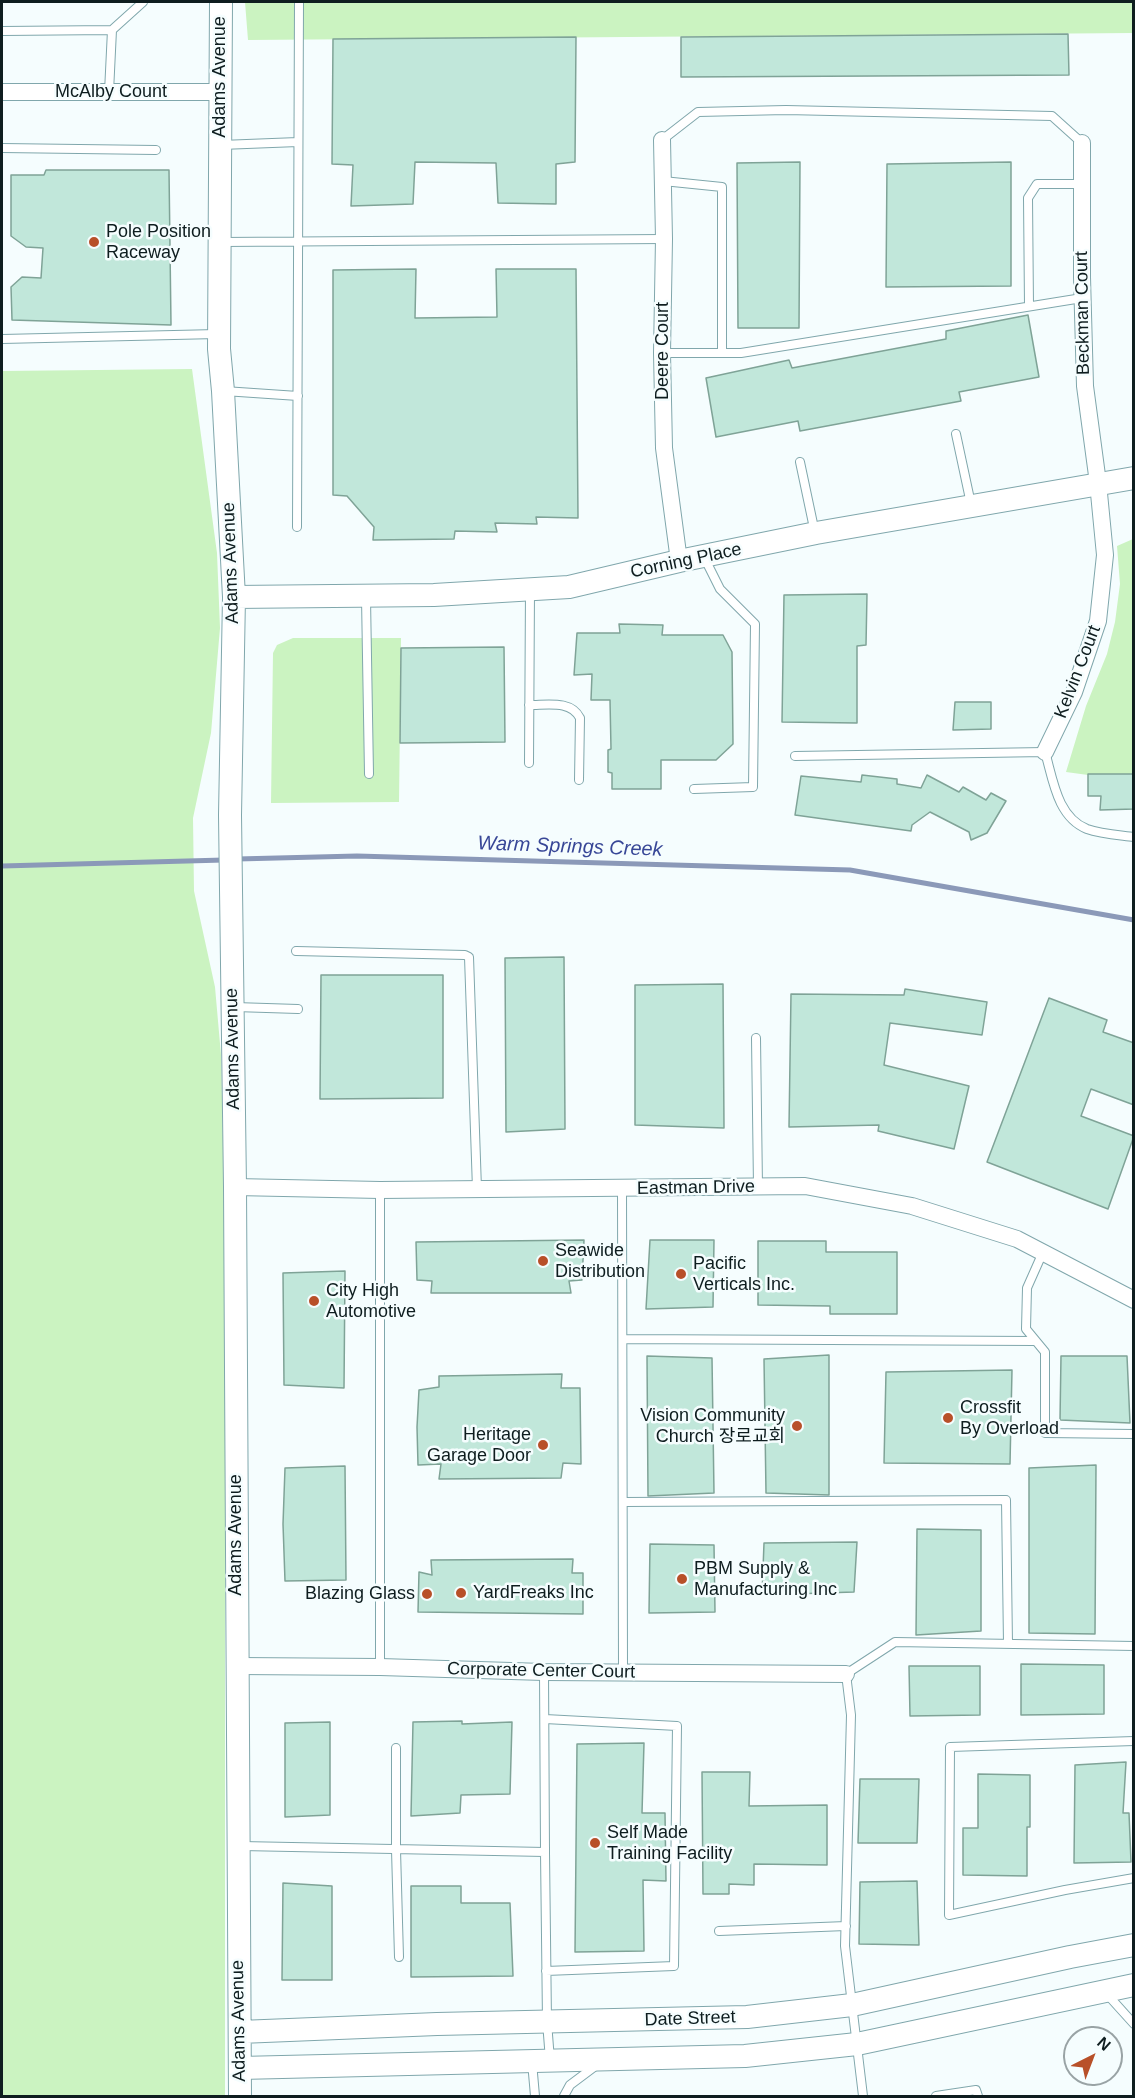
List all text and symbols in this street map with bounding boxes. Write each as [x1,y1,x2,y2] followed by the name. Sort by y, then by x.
[209,16,231,138] street label: Adams Avenue
[55,81,167,103] street label: McAlby Count
[106,221,211,264] place label: Pole Position Raceway
[87,235,101,249] marker: Pole Position Raceway
[1071,251,1095,375] street label: Beckman Court
[652,302,674,400] street label: Deere Court
[218,502,244,624] street label: Adams Avenue
[628,539,744,583] street label: Corning Place
[1050,622,1106,722] street label: Kelvin Court
[477,832,663,862] water label: Warm Springs Creek
[221,988,245,1110] street label: Adams Avenue
[637,1176,755,1200] street label: Eastman Drive
[555,1240,645,1282] place label: Seawide Distribution
[693,1253,795,1296] place label: Pacific Verticals Inc.
[536,1254,550,1268] marker: Seawide Distribution
[674,1267,688,1281] marker: Pacific Verticals Inc.
[326,1280,416,1322] place label: City High Automotive
[307,1294,321,1308] marker: City High Automotive
[960,1397,1059,1440] place label: Crossfit By Overload
[640,1405,785,1448] place label: Vision Community Church 장로교회
[941,1411,955,1425] marker: Crossfit By Overload
[790,1419,804,1433] marker: Vision Community Church 장로교회
[427,1424,531,1466] place label: Heritage Garage Door
[536,1438,550,1452] marker: Heritage Garage Door
[225,1474,247,1596] street label: Adams Avenue
[694,1558,837,1600] place label: PBM Supply & Manufacturing Inc
[675,1572,689,1586] marker: PBM Supply & Manufacturing Inc
[473,1582,594,1604] place label: YardFreaks Inc
[305,1583,415,1605] place label: Blazing Glass
[454,1586,468,1600] marker: YardFreaks Inc
[420,1587,434,1601] marker: Blazing Glass
[447,1659,635,1683] street label: Corporate Center Court
[607,1822,732,1864] place label: Self Made Training Facility
[588,1836,602,1850] marker: Self Made Training Facility
[227,1960,251,2082] street label: Adams Avenue
[644,2007,736,2031] street label: Date Street
[1063,2026,1123,2086] north arrow
[1094,2034,1114,2054] text: N

